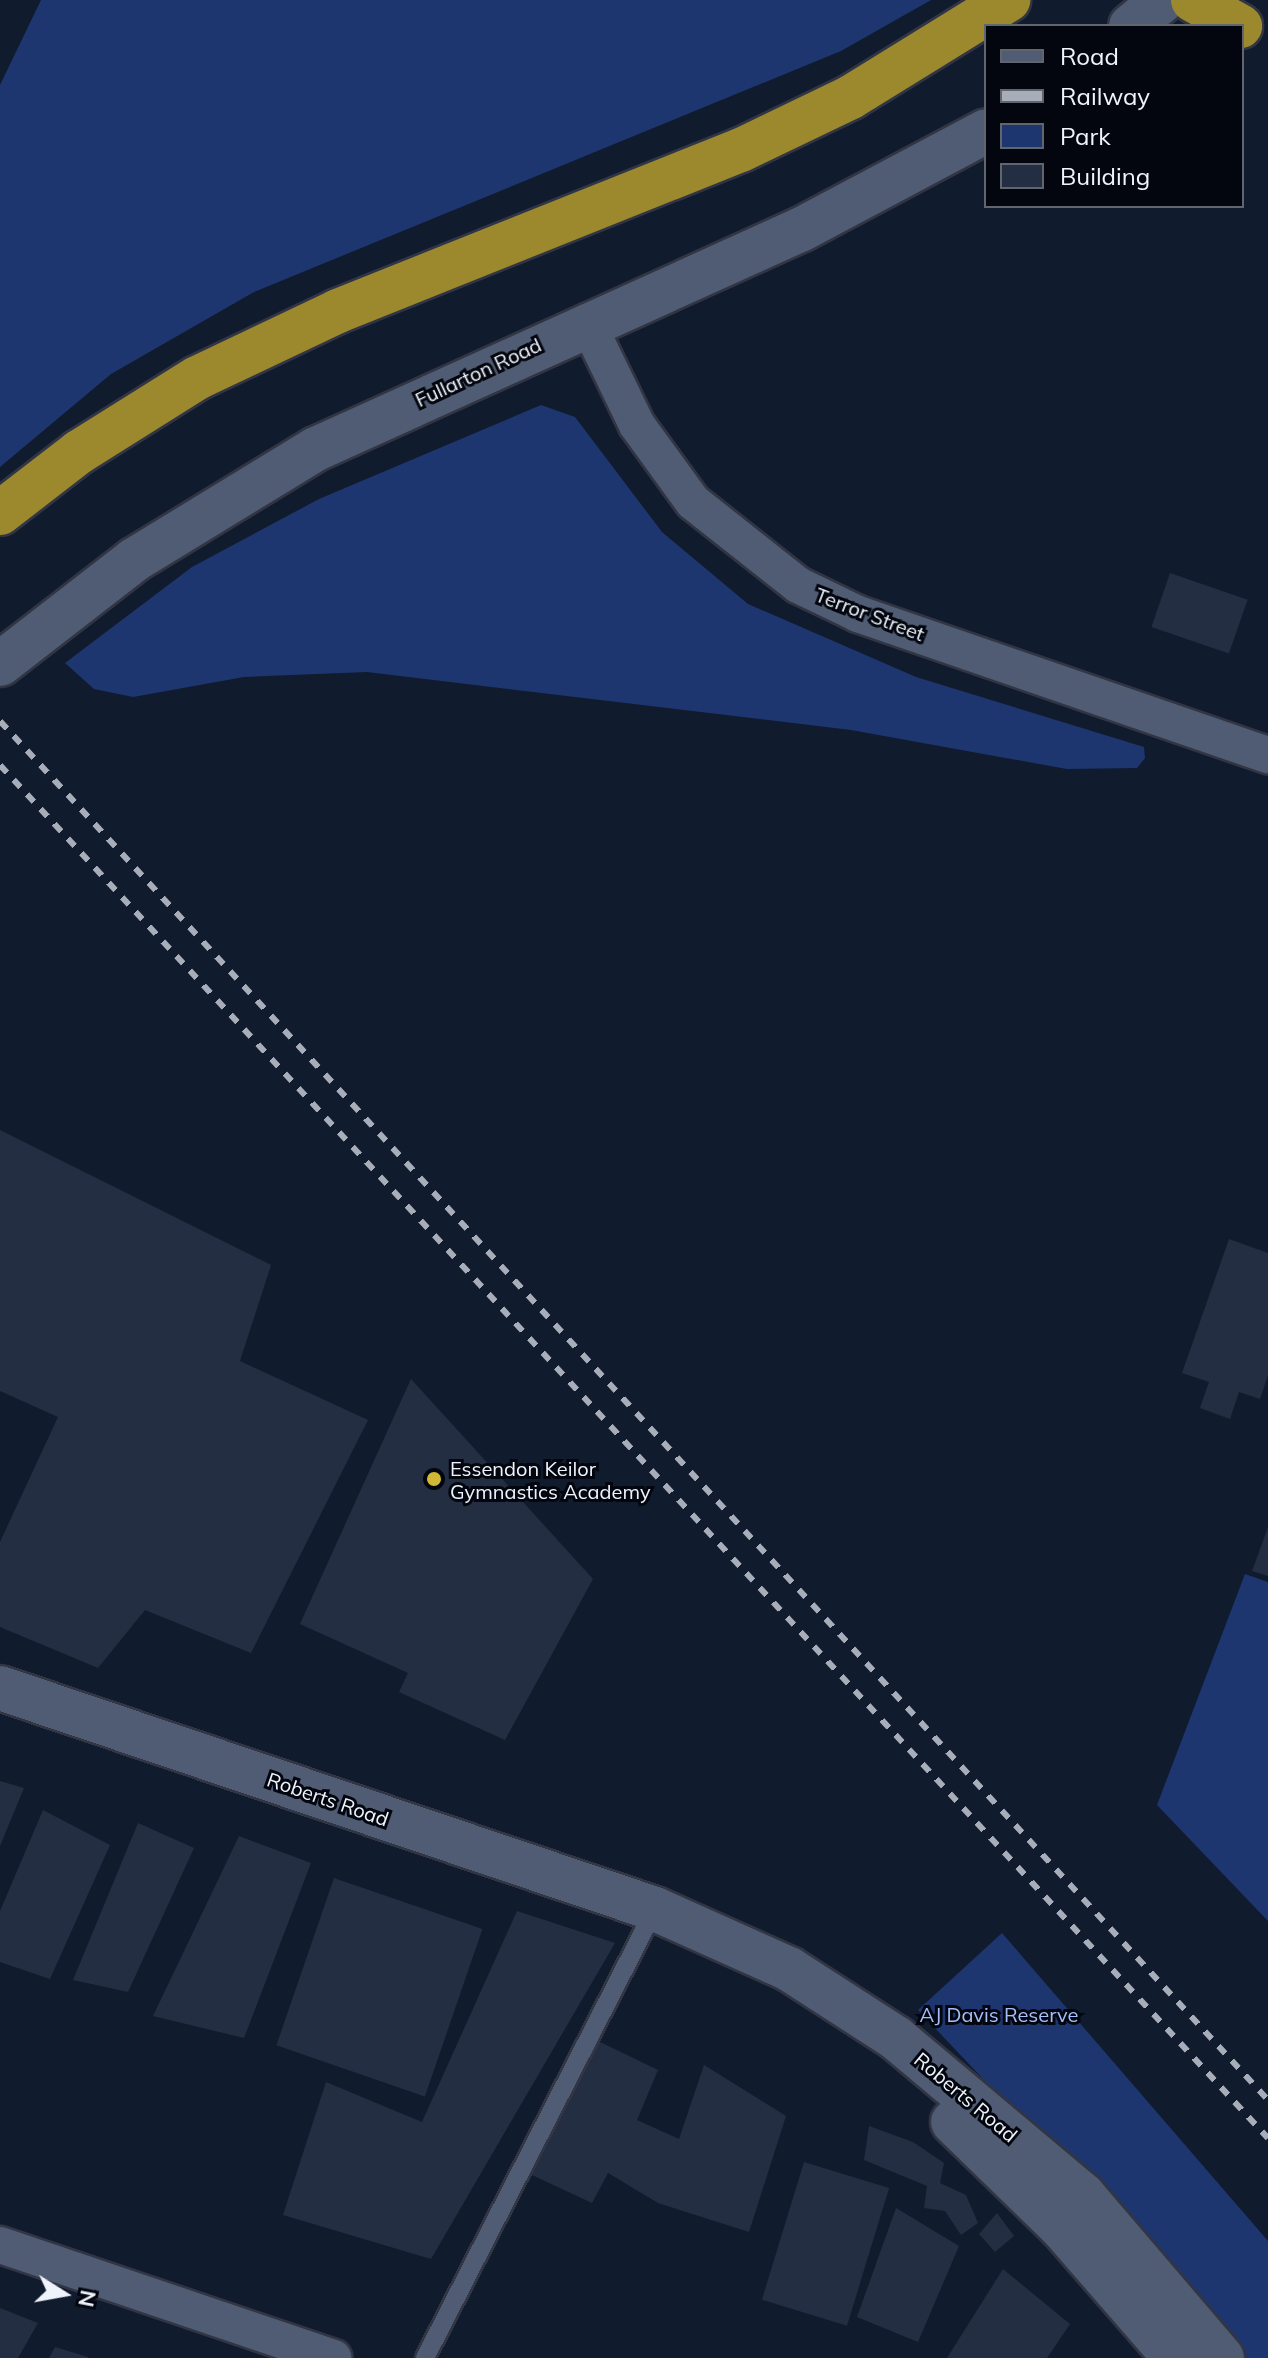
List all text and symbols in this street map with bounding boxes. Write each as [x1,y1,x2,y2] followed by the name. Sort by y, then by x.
[984,24,1244,208] legend
[1060,41,1119,71] text: Road
[1060,81,1150,111] text: Railway
[1060,121,1111,151] text: Park
[1060,161,1150,191] text: Building
[411,332,545,412] street label: Fullarton Road
[812,582,928,646] street label: Terror Street
[450,1456,651,1503] place label: Essendon Keilor Gymnastics Academy
[425,1470,443,1488] marker: Essendon Keilor Gymnastics Academy
[264,1767,392,1831] street label: Roberts Road
[920,2002,1078,2026] park label: AJ Davis Reserve
[910,2047,1022,2147] street label: Roberts Road
[24,2254,104,2334] north arrow
[72,2288,103,2309] text: N

